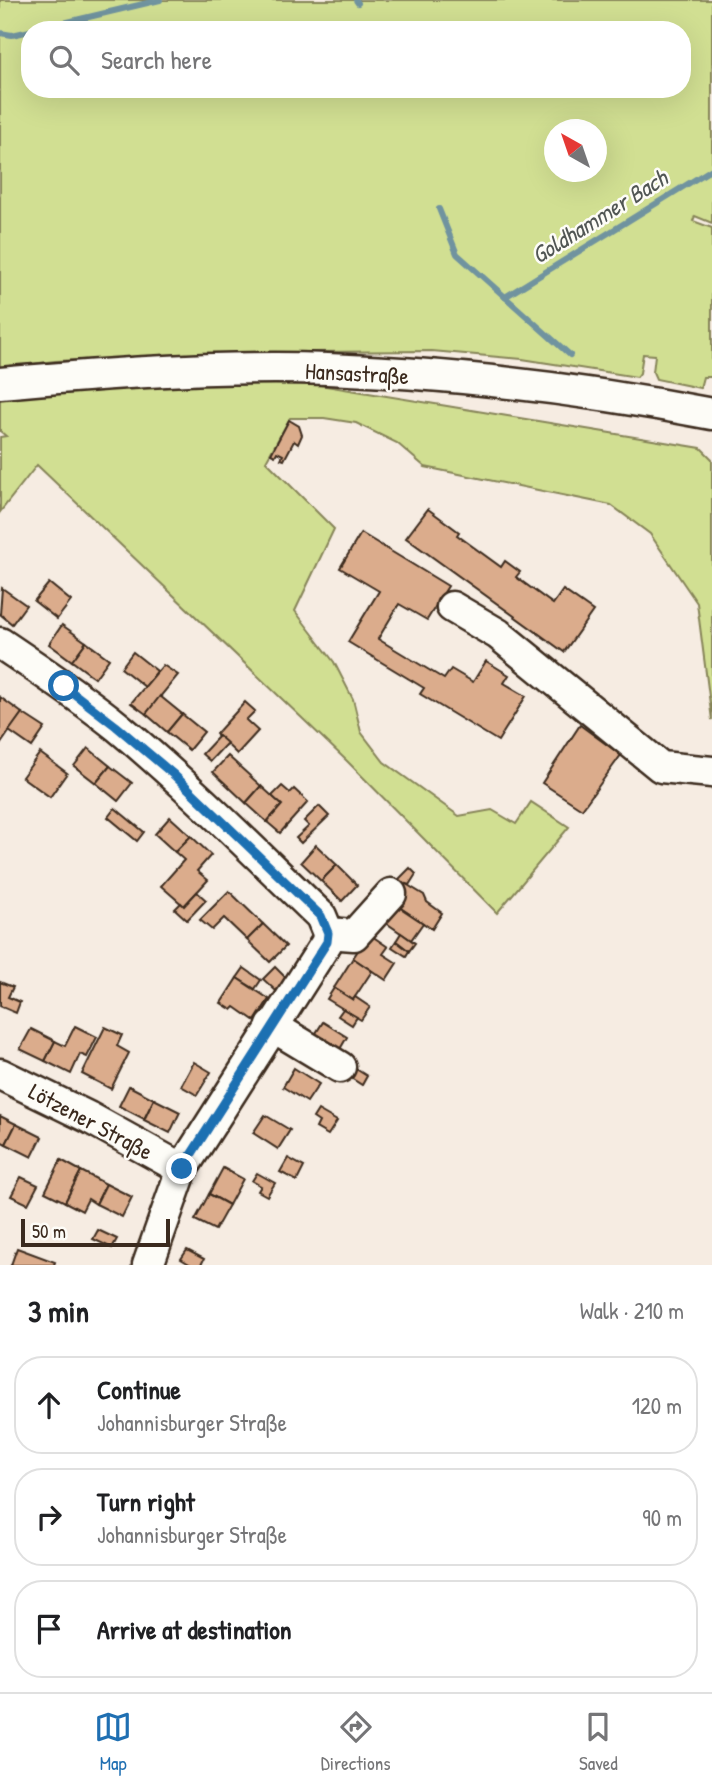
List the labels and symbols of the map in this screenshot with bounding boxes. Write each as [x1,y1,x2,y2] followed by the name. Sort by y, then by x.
[544,119,607,182] north arrow
[525,161,675,270] water label: Goldhammer Bach
[304,355,410,391] street label: Hansastraße
[48,670,79,701] route start
[24,1075,158,1167] street label: Lötzener Straße
[166,1153,197,1184] route end
[21,1216,170,1248] scale bar

